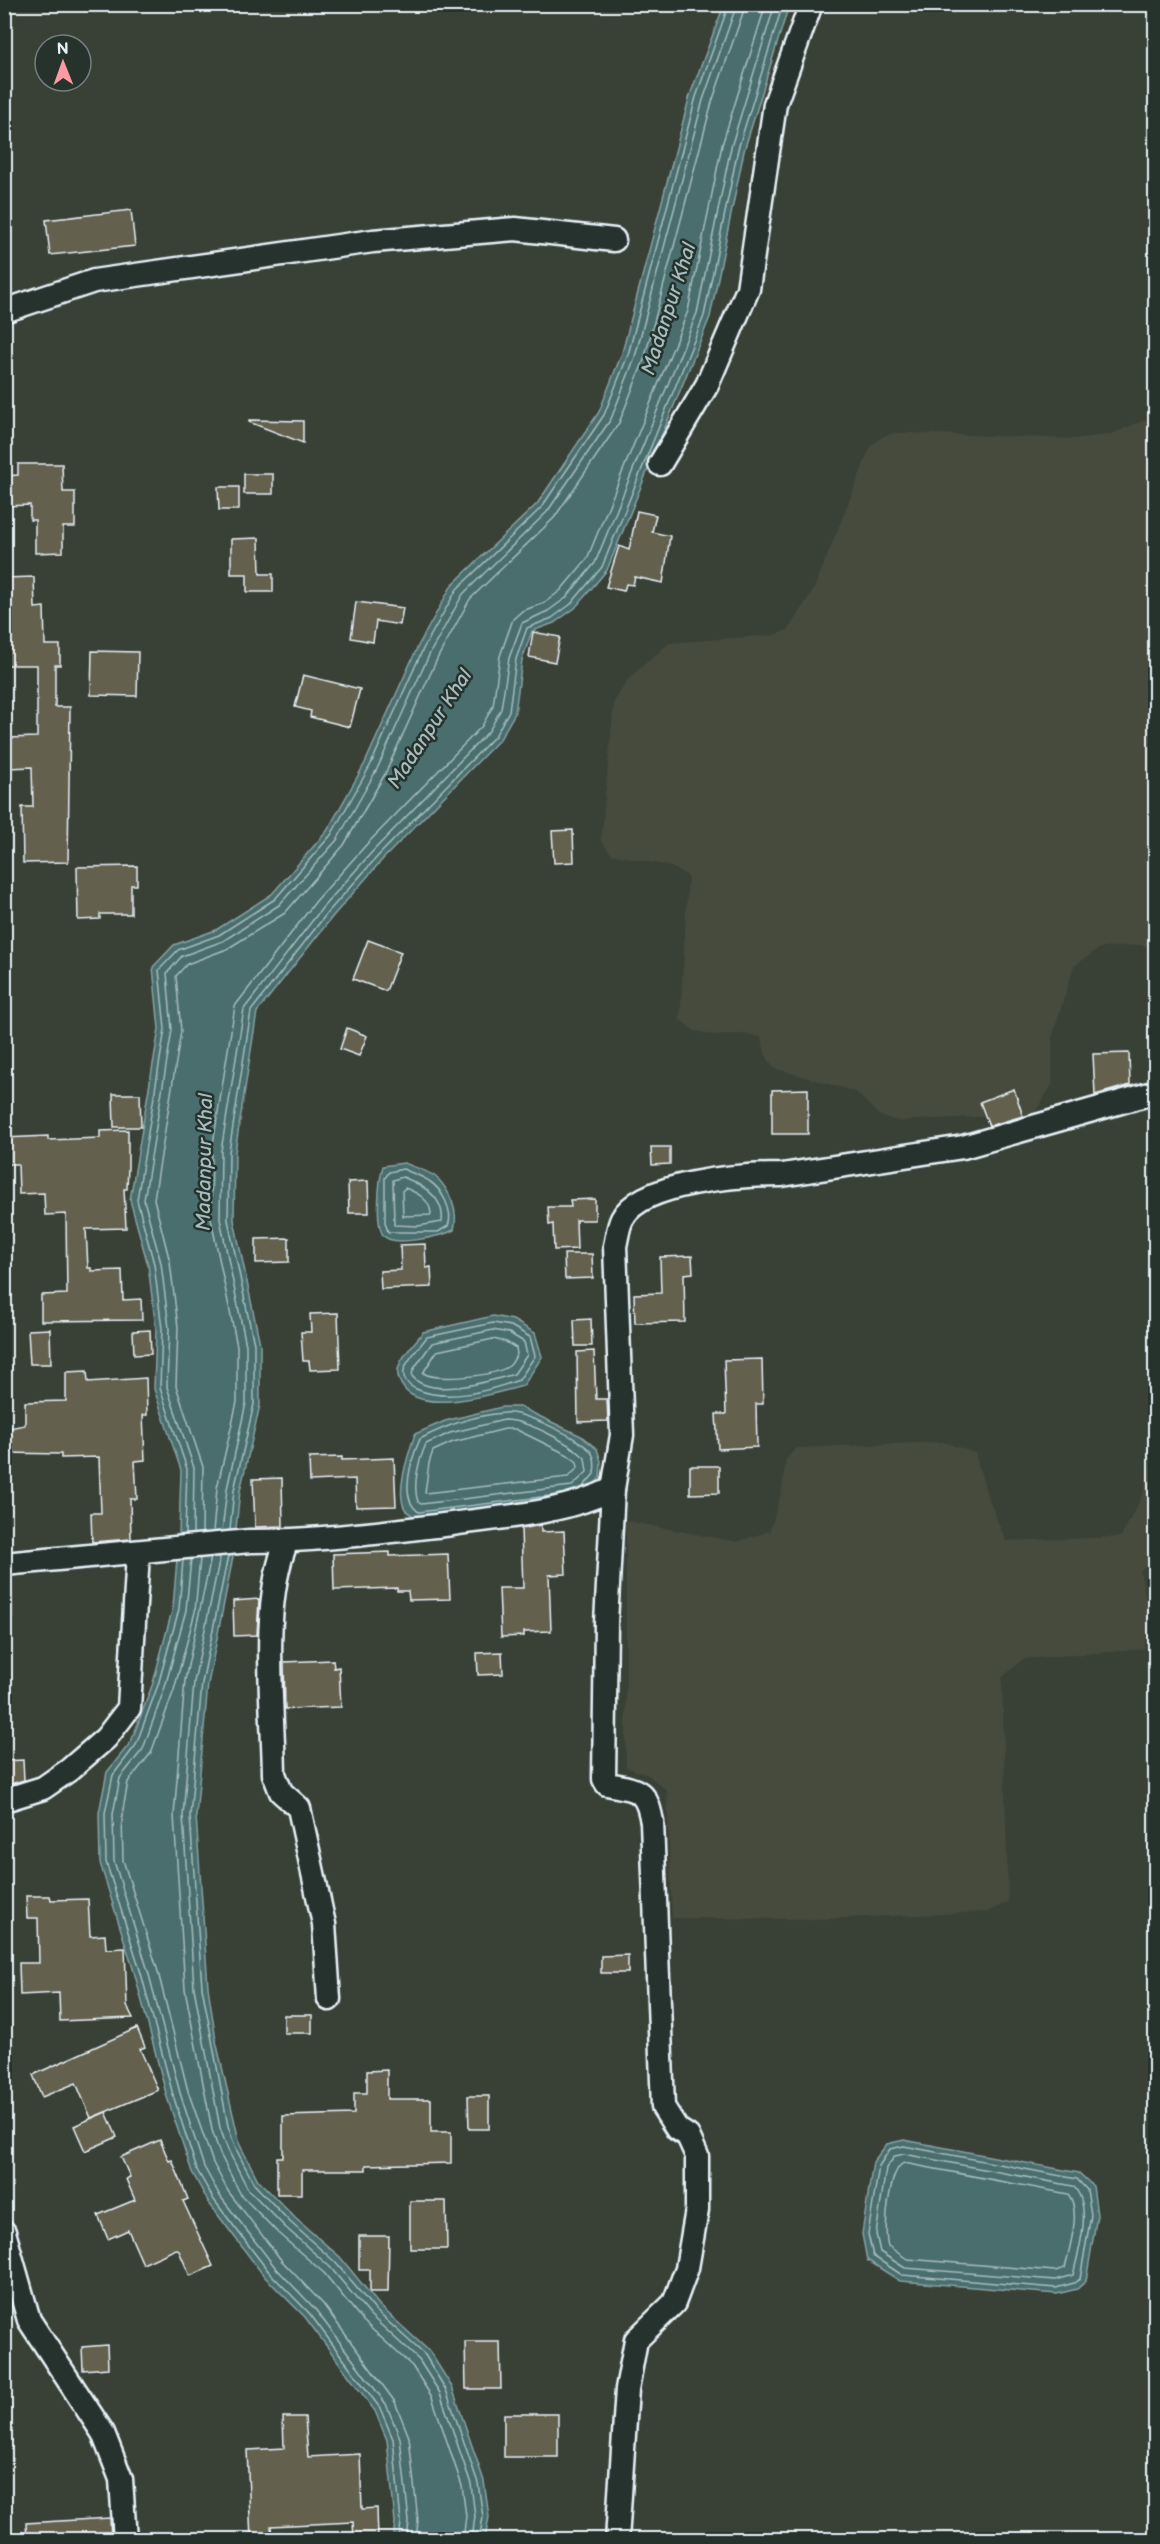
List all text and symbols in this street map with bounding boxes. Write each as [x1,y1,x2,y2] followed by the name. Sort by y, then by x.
[33,33,93,93] north arrow
[57,40,69,59] text: N
[636,239,702,378] water label: Madanpur Khal
[382,664,478,793] water label: Madanpur Khal
[192,1092,218,1231] water label: Madanpur Khal

